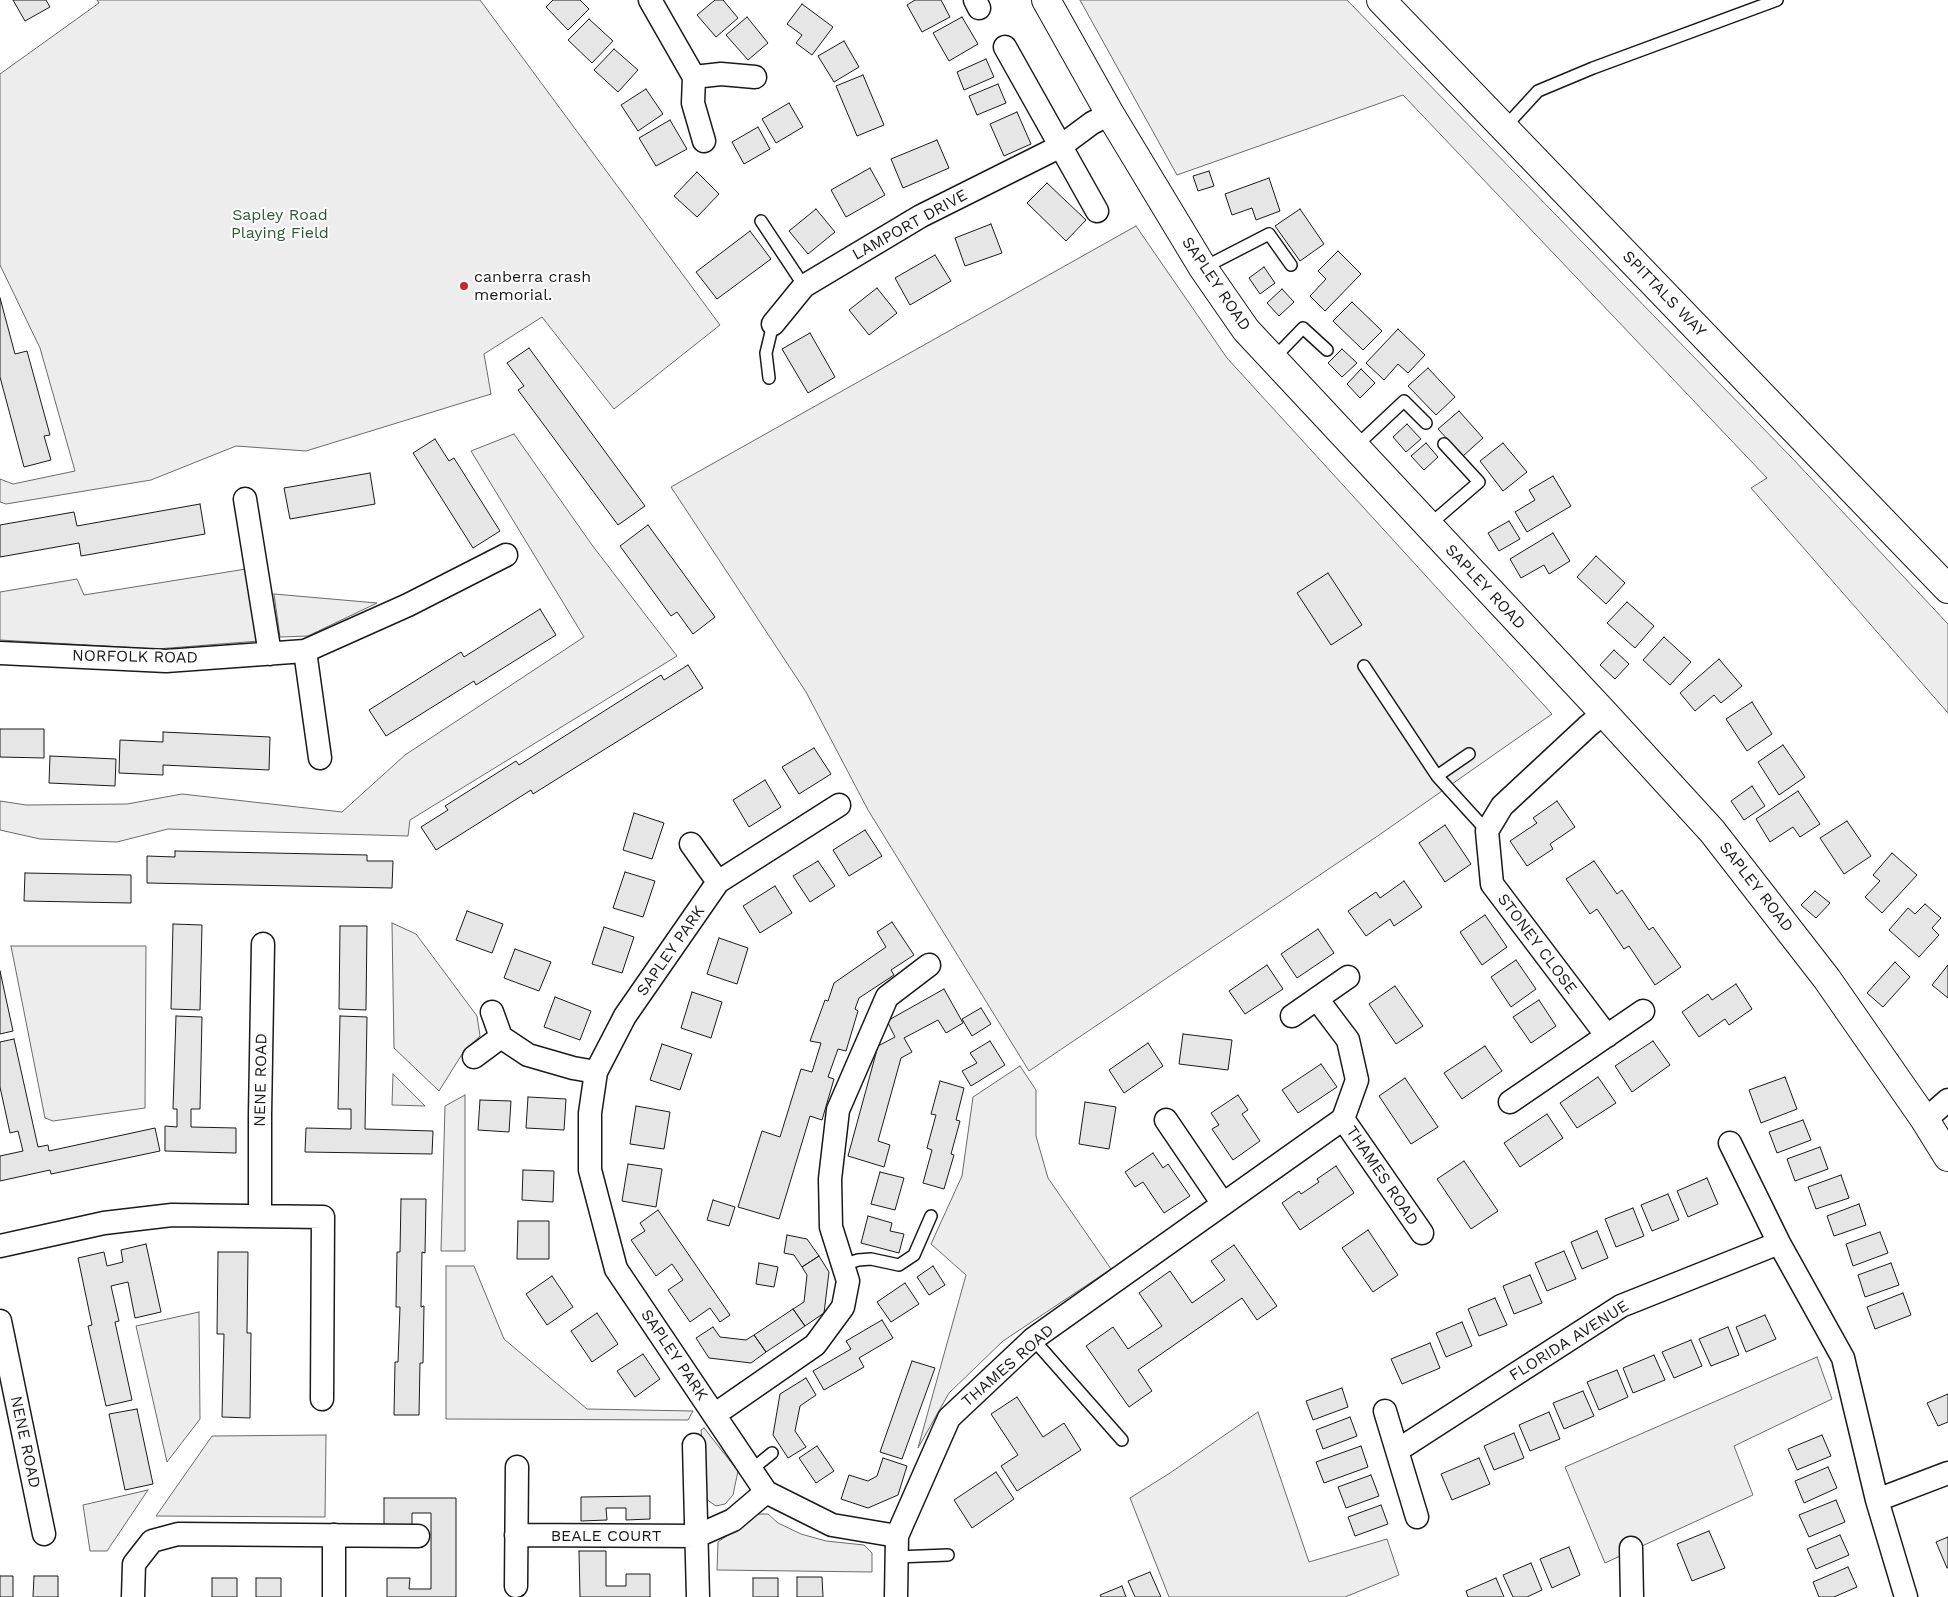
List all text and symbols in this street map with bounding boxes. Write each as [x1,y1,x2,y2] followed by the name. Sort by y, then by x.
[849,185,971,265] street label: LAMPORT DRIVE
[231,205,329,243] park label: Sapley Road Playing Field
[1178,233,1254,335] street label: SAPLEY ROAD
[1618,247,1710,341] street label: SPITTALS WAY
[474,267,591,305] place label: canberra crash memorial.
[458,280,470,292] marker: canberra crash memorial.
[1441,541,1529,633] street label: SAPLEY ROAD
[72,646,198,668] street label: NORFOLK ROAD
[1715,838,1797,936] street label: SAPLEY ROAD
[1493,890,1581,998] street label: STONEY CLOSE
[633,902,709,1000] street label: SAPLEY PARK
[251,1033,271,1127] street label: NENE ROAD
[1342,1123,1422,1229] street label: THAMES ROAD
[1506,1297,1632,1385] street label: FLORIDA AVENUE
[637,1306,711,1404] street label: SAPLEY PARK
[958,1321,1058,1411] street label: THAMES ROAD
[6,1394,44,1490] street label: NENE ROAD
[551,1526,661,1546] street label: BEALE COURT

